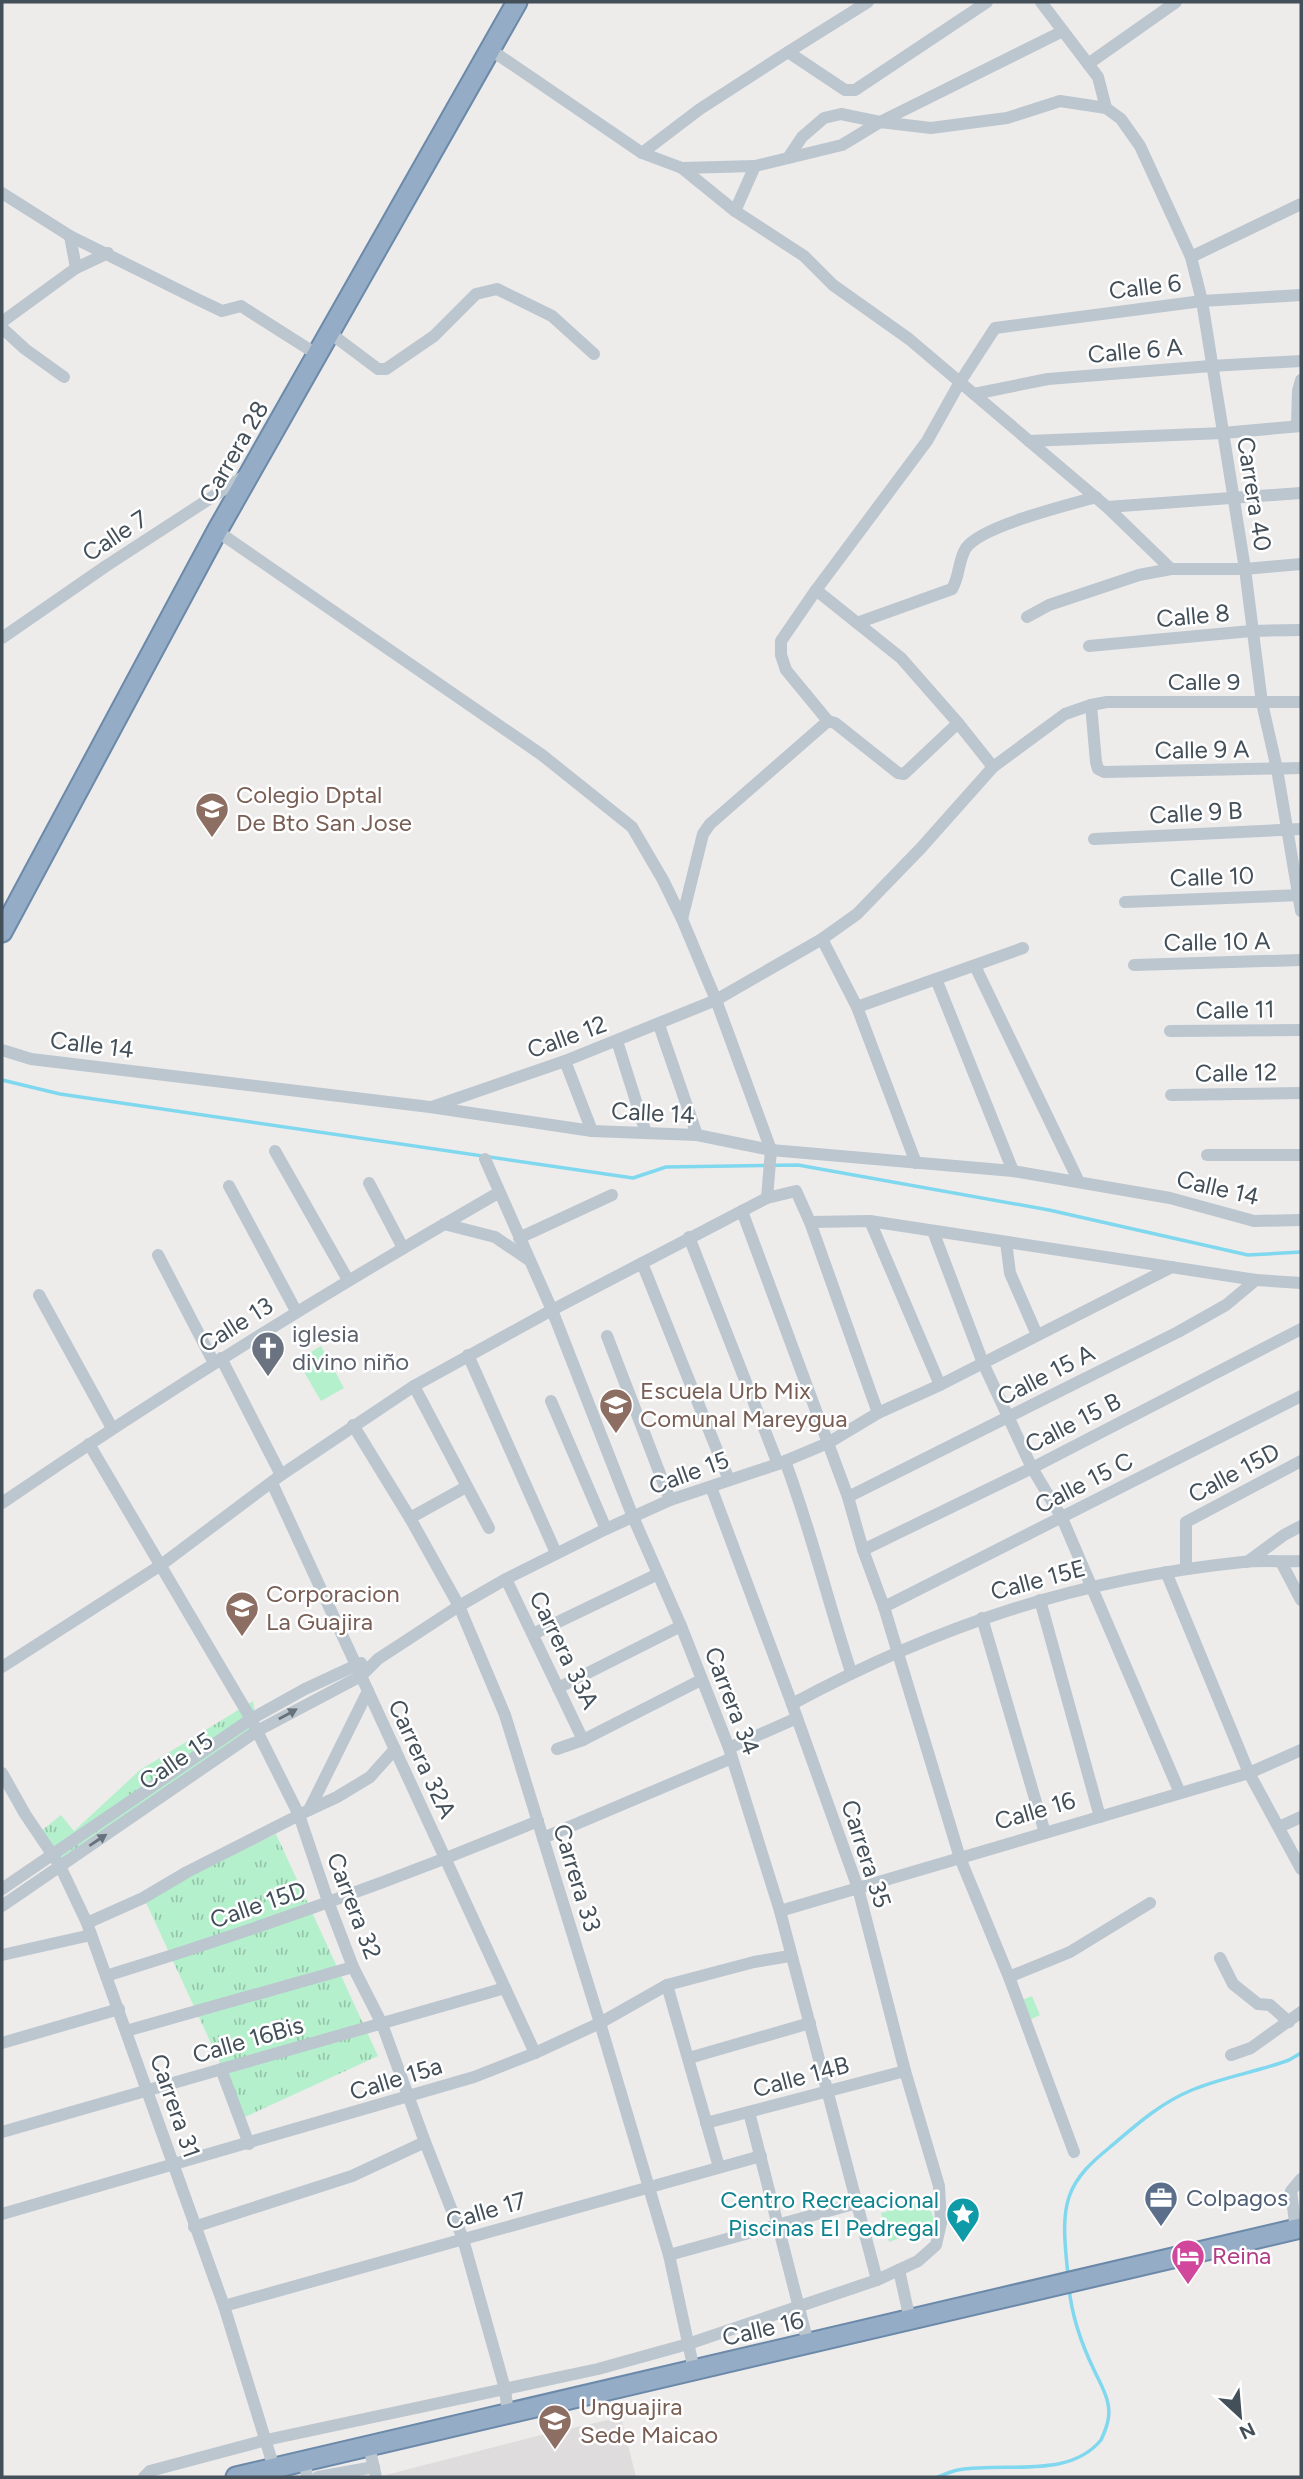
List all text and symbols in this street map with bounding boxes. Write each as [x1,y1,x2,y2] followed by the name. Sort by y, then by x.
[1107,268,1183,305] street label: Calle 6
[1086,332,1184,369] street label: Calle 6 A
[193,395,274,508] street label: Carrera 28
[1231,435,1278,553] street label: Carrera 40
[77,504,153,567] street label: Calle 7
[1155,598,1231,633] street label: Calle 8
[1168,667,1240,696] street label: Calle 9
[1154,734,1250,765] street label: Calle 9 A
[236,780,412,837] place label: Colegio Dptal De Bto San Jose
[193,790,231,839] school or university icon: Colegio Dptal De Bto San Jose
[1149,796,1243,829] street label: Calle 9 B
[1169,861,1255,892] street label: Calle 10
[1163,926,1271,957] street label: Calle 10 A
[1195,994,1275,1025] street label: Calle 11
[523,1009,611,1064] street label: Calle 12
[49,1025,136,1064] street label: Calle 14
[1195,1057,1277,1088] street label: Calle 12
[610,1096,696,1129] street label: Calle 14
[1174,1164,1262,1211] street label: Calle 14
[193,1291,278,1359] street label: Calle 13
[292,1319,409,1376] place label: iglesia divino niño
[249,1329,287,1378] church icon: iglesia divino niño
[992,1337,1100,1411] street label: Calle 15 A
[640,1376,847,1433] place label: Escuela Urb Mix Comunal Mareygua
[597,1386,635,1435] school or university icon: Escuela Urb Mix Comunal Mareygua
[1020,1386,1125,1459] street label: Calle 15 B
[1183,1436,1284,1509] street label: Calle 15D
[645,1445,733,1500] street label: Calle 15
[1030,1446,1138,1520] street label: Calle 15 C
[987,1553,1089,1606] street label: Calle 15E
[266,1579,400,1636] place label: Corporacion La Guajira
[523,1586,606,1714] street label: Carrera 33A
[223,1589,261,1638] school or university icon: Corporacion La Guajira
[699,1643,766,1759] street label: Carrera 34
[382,1695,463,1824] street label: Carrera 32A
[278,1708,297,1720] one-way arrow
[133,1725,218,1796] street label: Calle 15
[991,1785,1079,1836] street label: Calle 16
[835,1796,898,1912] street label: Carrera 35
[547,1820,608,1935] street label: Carrera 33
[89,1833,107,1847] one-way arrow
[321,1849,388,1963] street label: Carrera 32
[206,1875,310,1934] street label: Calle 15D
[189,2010,307,2069] street label: Calle 16Bis
[144,2050,207,2162] street label: Carrera 31
[749,2050,852,2103] street label: Calle 14B
[346,2051,446,2106] street label: Calle 15a
[1142,2179,1180,2228] office icon: Colpagos
[1186,2183,1288,2212] place label: Colpagos
[442,2185,529,2236] street label: Calle 17
[720,2185,939,2242] place label: Centro Recreacional Piscinas El Pedregal
[944,2195,982,2244] place icon: Centro Recreacional Piscinas El Pedregal
[1169,2237,1207,2286] hotel icon: Reina
[1212,2241,1271,2270] place label: Reina
[719,2305,806,2352] street label: Calle 16
[1205,2381,1275,2451] north arrow
[580,2392,718,2449] place label: Unguajira Sede Maicao
[536,2402,574,2451] school or university icon: Unguajira Sede Maicao
[1236,2417,1259,2444] text: N

